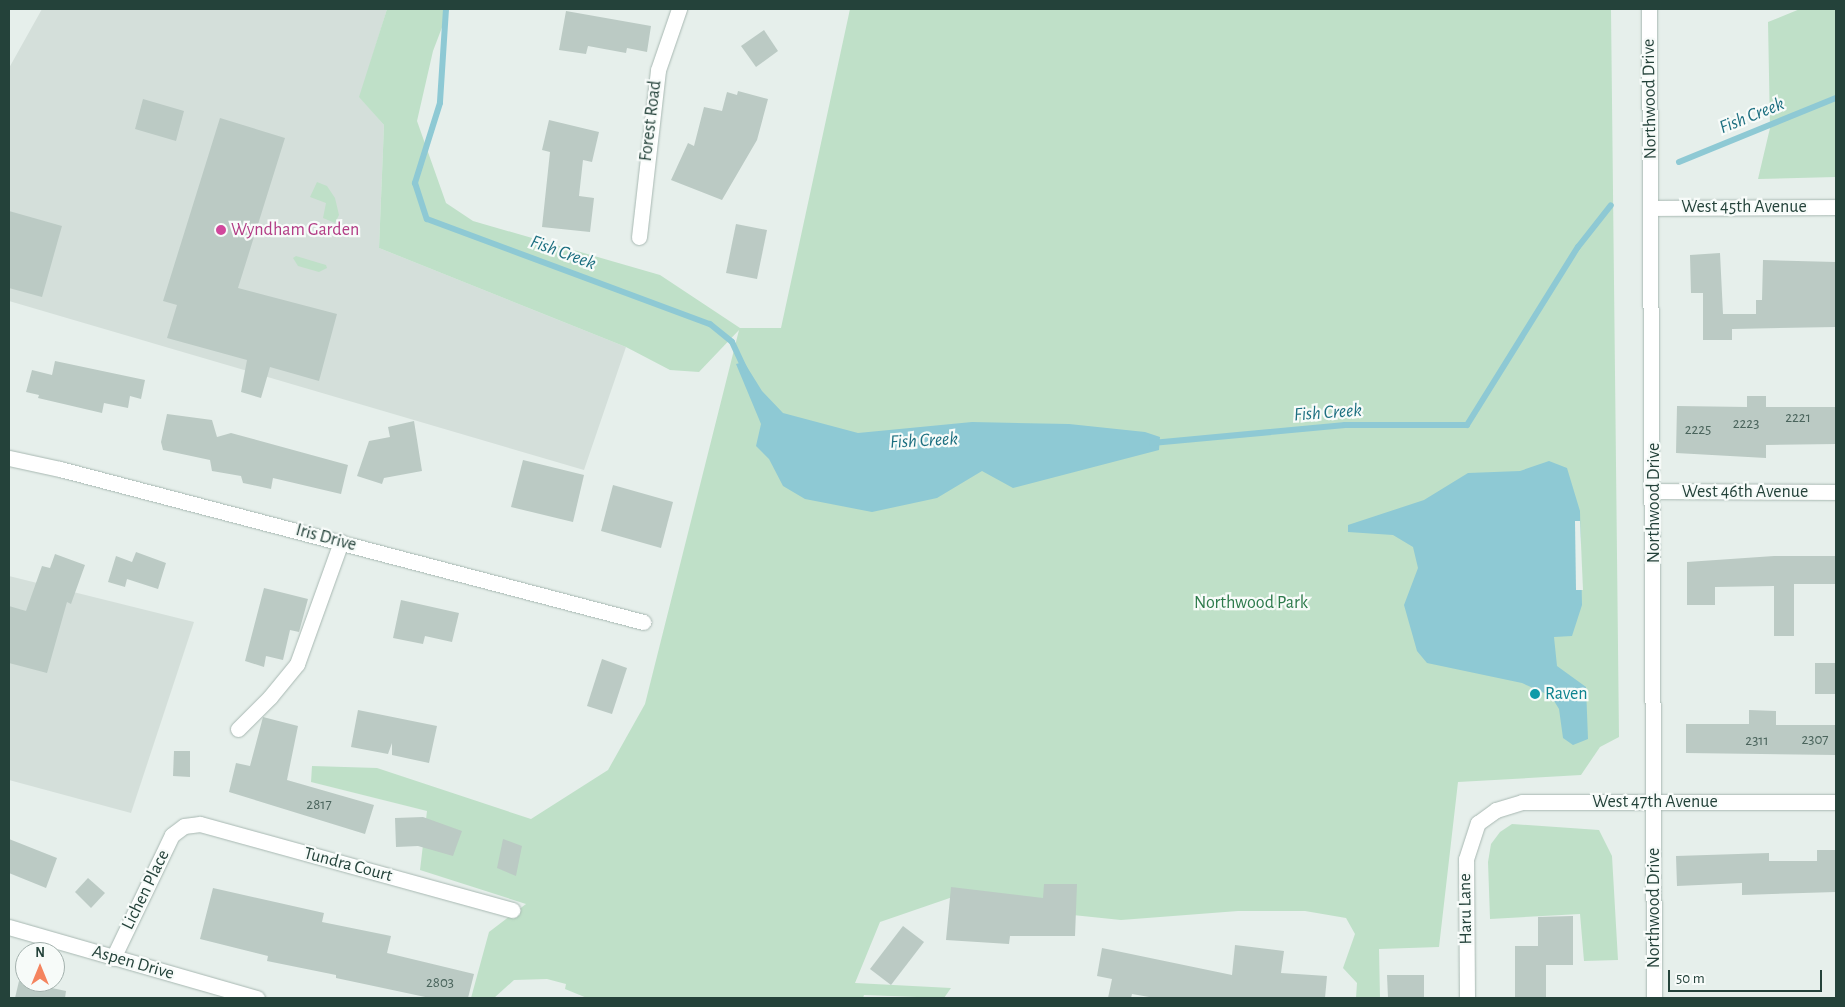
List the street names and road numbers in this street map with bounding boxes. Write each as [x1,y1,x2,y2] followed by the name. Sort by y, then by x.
[1638,39,1662,159] street label: Northwood Drive
[635,79,667,163] street label: Forest Road
[1681,196,1807,218] street label: West 45th Avenue
[1643,443,1665,563] street label: Northwood Drive
[1682,481,1808,503] street label: West 46th Avenue
[293,520,359,556] street label: Iris Drive
[1592,791,1718,813] street label: West 47th Avenue
[302,843,394,887] street label: Tundra Court
[117,847,175,933] street label: Lichen Place
[1643,848,1665,968] street label: Northwood Drive
[1455,873,1477,945] street label: Haru Lane
[90,941,176,985] street label: Aspen Drive

